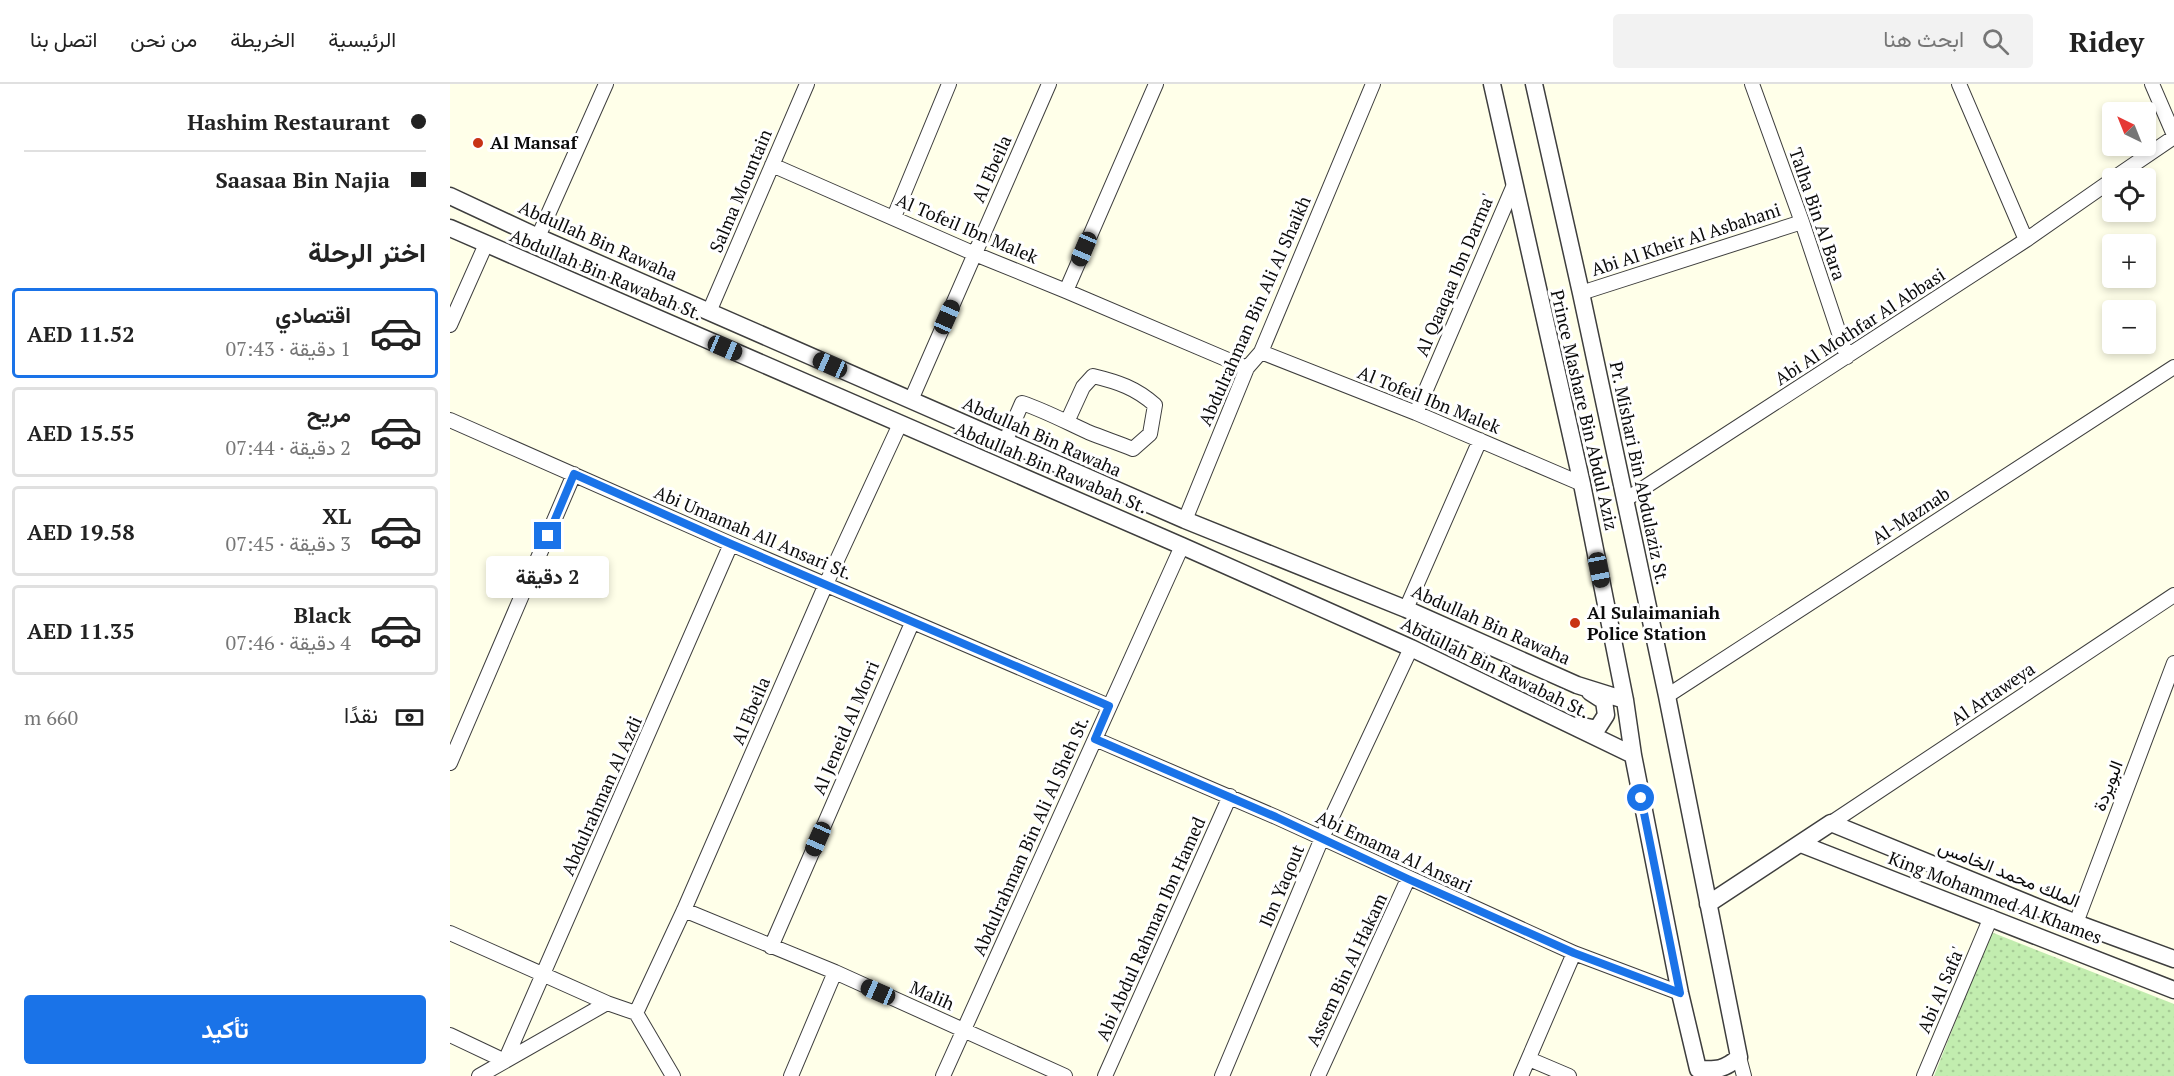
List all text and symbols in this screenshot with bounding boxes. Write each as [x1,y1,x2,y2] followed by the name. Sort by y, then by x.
[1613,14,2033,68] search box
[2069,23,2144,60] text: Ridey
[1883,24,1964,53] text: ابحث هنا
[30,25,97,53] text: اتصل بنا
[130,25,197,53] text: من نحن
[230,25,295,53] text: الخريطة
[328,25,396,53] text: الرئيسية
[1979,25,2012,58] icon: search
[2102,102,2156,156] north arrow
[2102,102,2156,354] map controls
[187,107,390,136] text: Hashim Restaurant
[703,125,777,256] street label: Salma Mountain
[490,130,578,154] place label: Al Mansaf
[966,131,1017,206] street label: Al Ebeila
[471,136,485,150] marker: Al Mansaf
[1784,144,1852,283] street label: Talha Bin Al Bara
[216,165,390,194] text: Saasaa Bin Najia
[2102,168,2156,222] button: locate
[893,187,1043,269] street label: Al Tofeil Ibn Malek
[1409,190,1499,360] street label: Al Qaaqaa Ibn Darma'
[1192,192,1316,429] street label: Abdulrahman Bin Ali Al Shaikh
[515,194,682,286] street label: Abdullah Bin Rawaha
[1588,197,1783,281] street label: Abi Al Kheir Al Asbahani
[507,223,706,326] street label: Abdullah Bin Rawabah St.
[1069,229,1099,269] car
[308,234,426,270] text: اختر الرحلة
[2102,234,2156,288] button: +
[1770,262,1949,390] street label: Abi Al Mothfar Al Abbasi
[1546,287,1624,532] street label: Prince Mashare Bin Abdul Aziz
[931,297,963,337] car
[275,300,351,329] text: اقتصادي
[2102,300,2156,354] button: −
[369,306,423,360] icon: car
[27,319,135,348] text: AED 11.52
[705,333,745,363] car
[225,335,351,362] text: 1 دقيقة · 07:43
[810,349,850,381] car
[1605,359,1675,587] street label: Pr. Mishari Bin Abdulaziz St.
[1355,360,1505,439] street label: Al Tofeil Ibn Malek
[959,390,1126,482] street label: Abdullah Bin Rawaha
[307,399,351,428] text: مريح
[369,405,423,459] icon: car
[952,416,1151,519] street label: Abdullah Bin Rawabah St.
[27,418,135,447] text: AED 15.55
[225,434,351,461] text: 2 دقيقة · 07:44
[651,479,856,585] street label: Abi Umamah All Ansari St.
[1867,481,1954,549] street label: Al-Maznab
[322,501,351,530] text: XL
[369,504,423,558] icon: car
[27,517,135,546] text: AED 19.58
[534,522,561,549] route end
[225,530,351,557] text: 3 دقيقة · 07:45
[1587,551,1611,589] car
[486,557,610,599] callout: 2 دقيقة
[516,563,579,590] text: 2 دقيقة
[1408,578,1575,670] street label: Abdullah Bin Rawaha
[294,600,351,629] text: Black
[1587,600,1720,645] place label: Al Sulaimaniah Police Station
[369,603,423,657] icon: car
[1397,611,1594,723] street label: Abdullah Bin Rawabah St.
[27,616,135,645] text: AED 11.35
[1568,616,1582,630] marker: Al Sulaimaniah Police Station
[225,629,351,656] text: 4 دقيقة · 07:46
[1946,656,2039,730] street label: Al Artaweya
[806,657,884,798] street label: Al Jeneid Al Morri
[725,673,775,748] street label: Al Ebeila
[344,700,378,729] text: نقدًا
[393,701,426,734] icon: cash
[24,704,78,731] text: 660 m
[555,712,647,879] street label: Abdulrahman Al Azdi
[966,712,1094,959] street label: Abdulrahman Bin Ali Al Sheh St.
[2086,757,2128,814] street label: البويردة
[1627,784,1654,811] route start
[1312,804,1476,898] street label: Abi Emama Al Ansari
[1090,813,1210,1044] street label: Abi Abdul Rahman Ibn Hamed
[802,819,834,859] car
[1935,834,2084,912] street label: الملك محمد الخامس
[1253,840,1309,930] street label: Ibn Yaqout
[1885,845,2105,949] street label: King Mohammed Al Khames
[1300,889,1392,1050] street label: Assem Bin Al Hakam
[1911,943,1969,1036] street label: Abi Al Safa'
[906,975,959,1016] street label: Malih
[858,976,898,1008] car
[24,995,426,1064] button: تأكيد

